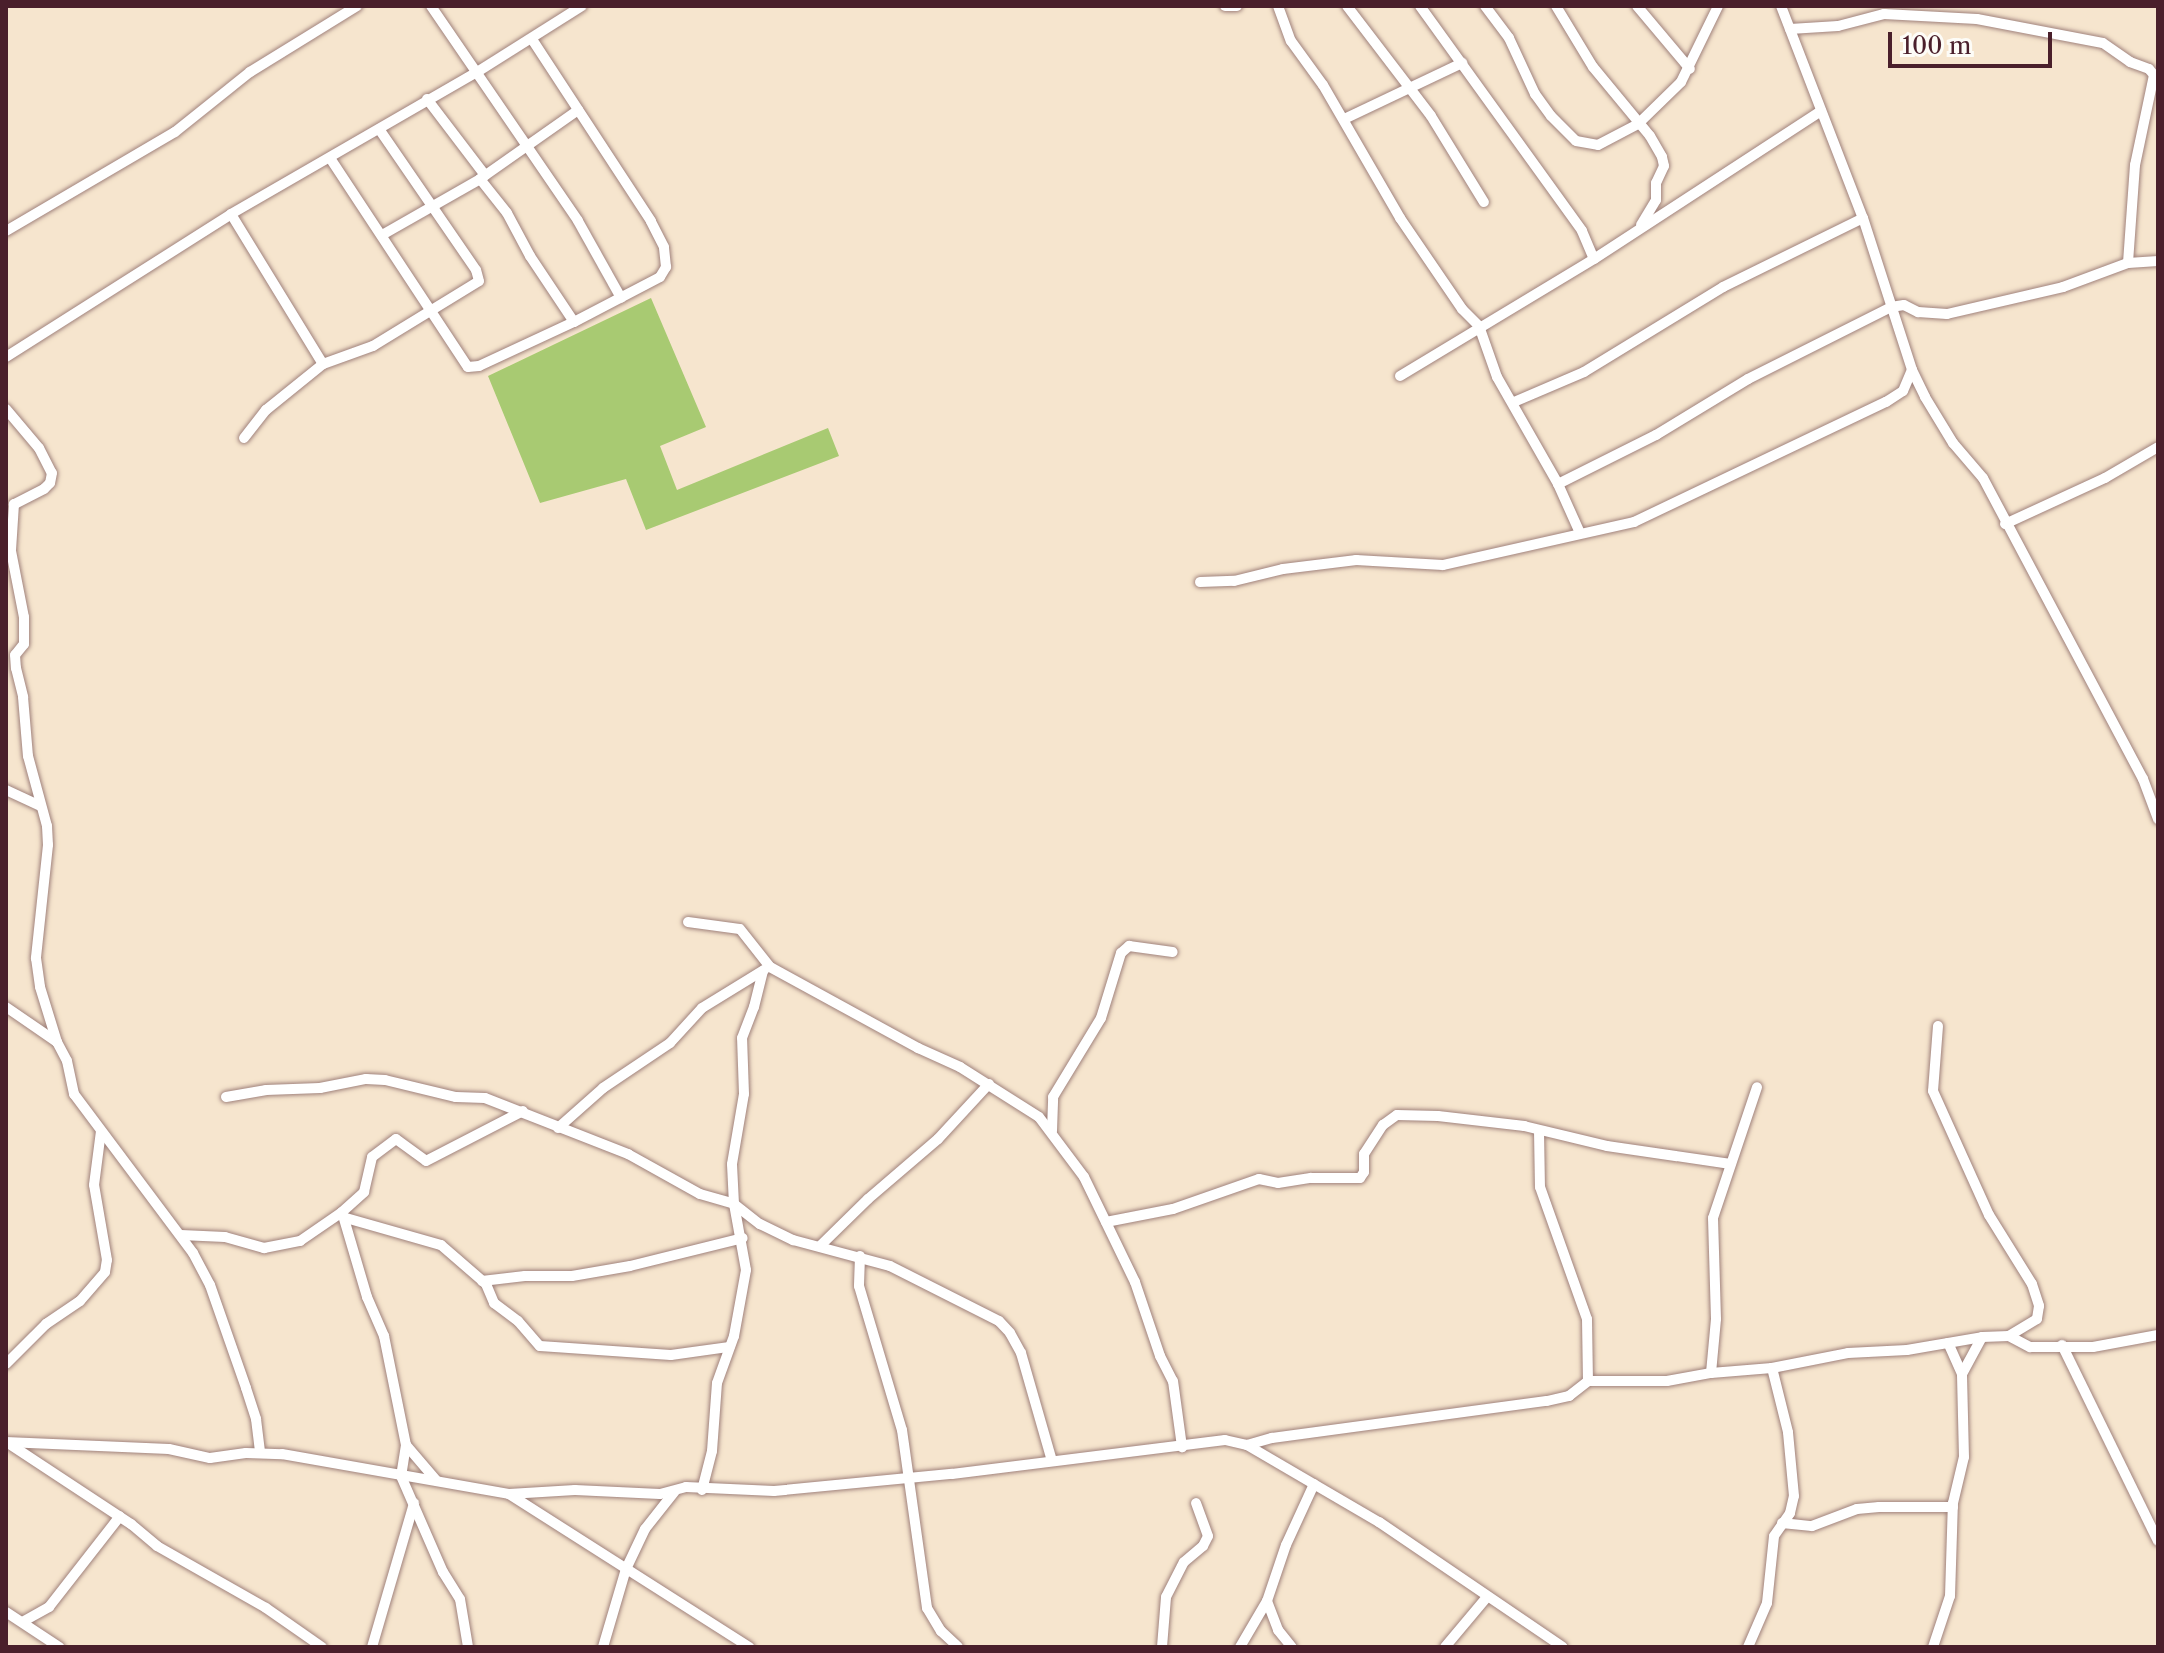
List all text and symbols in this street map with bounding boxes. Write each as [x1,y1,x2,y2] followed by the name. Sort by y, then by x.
[1892,16,2056,66] scale bar
[1902,31,1971,60] text: 100 m

